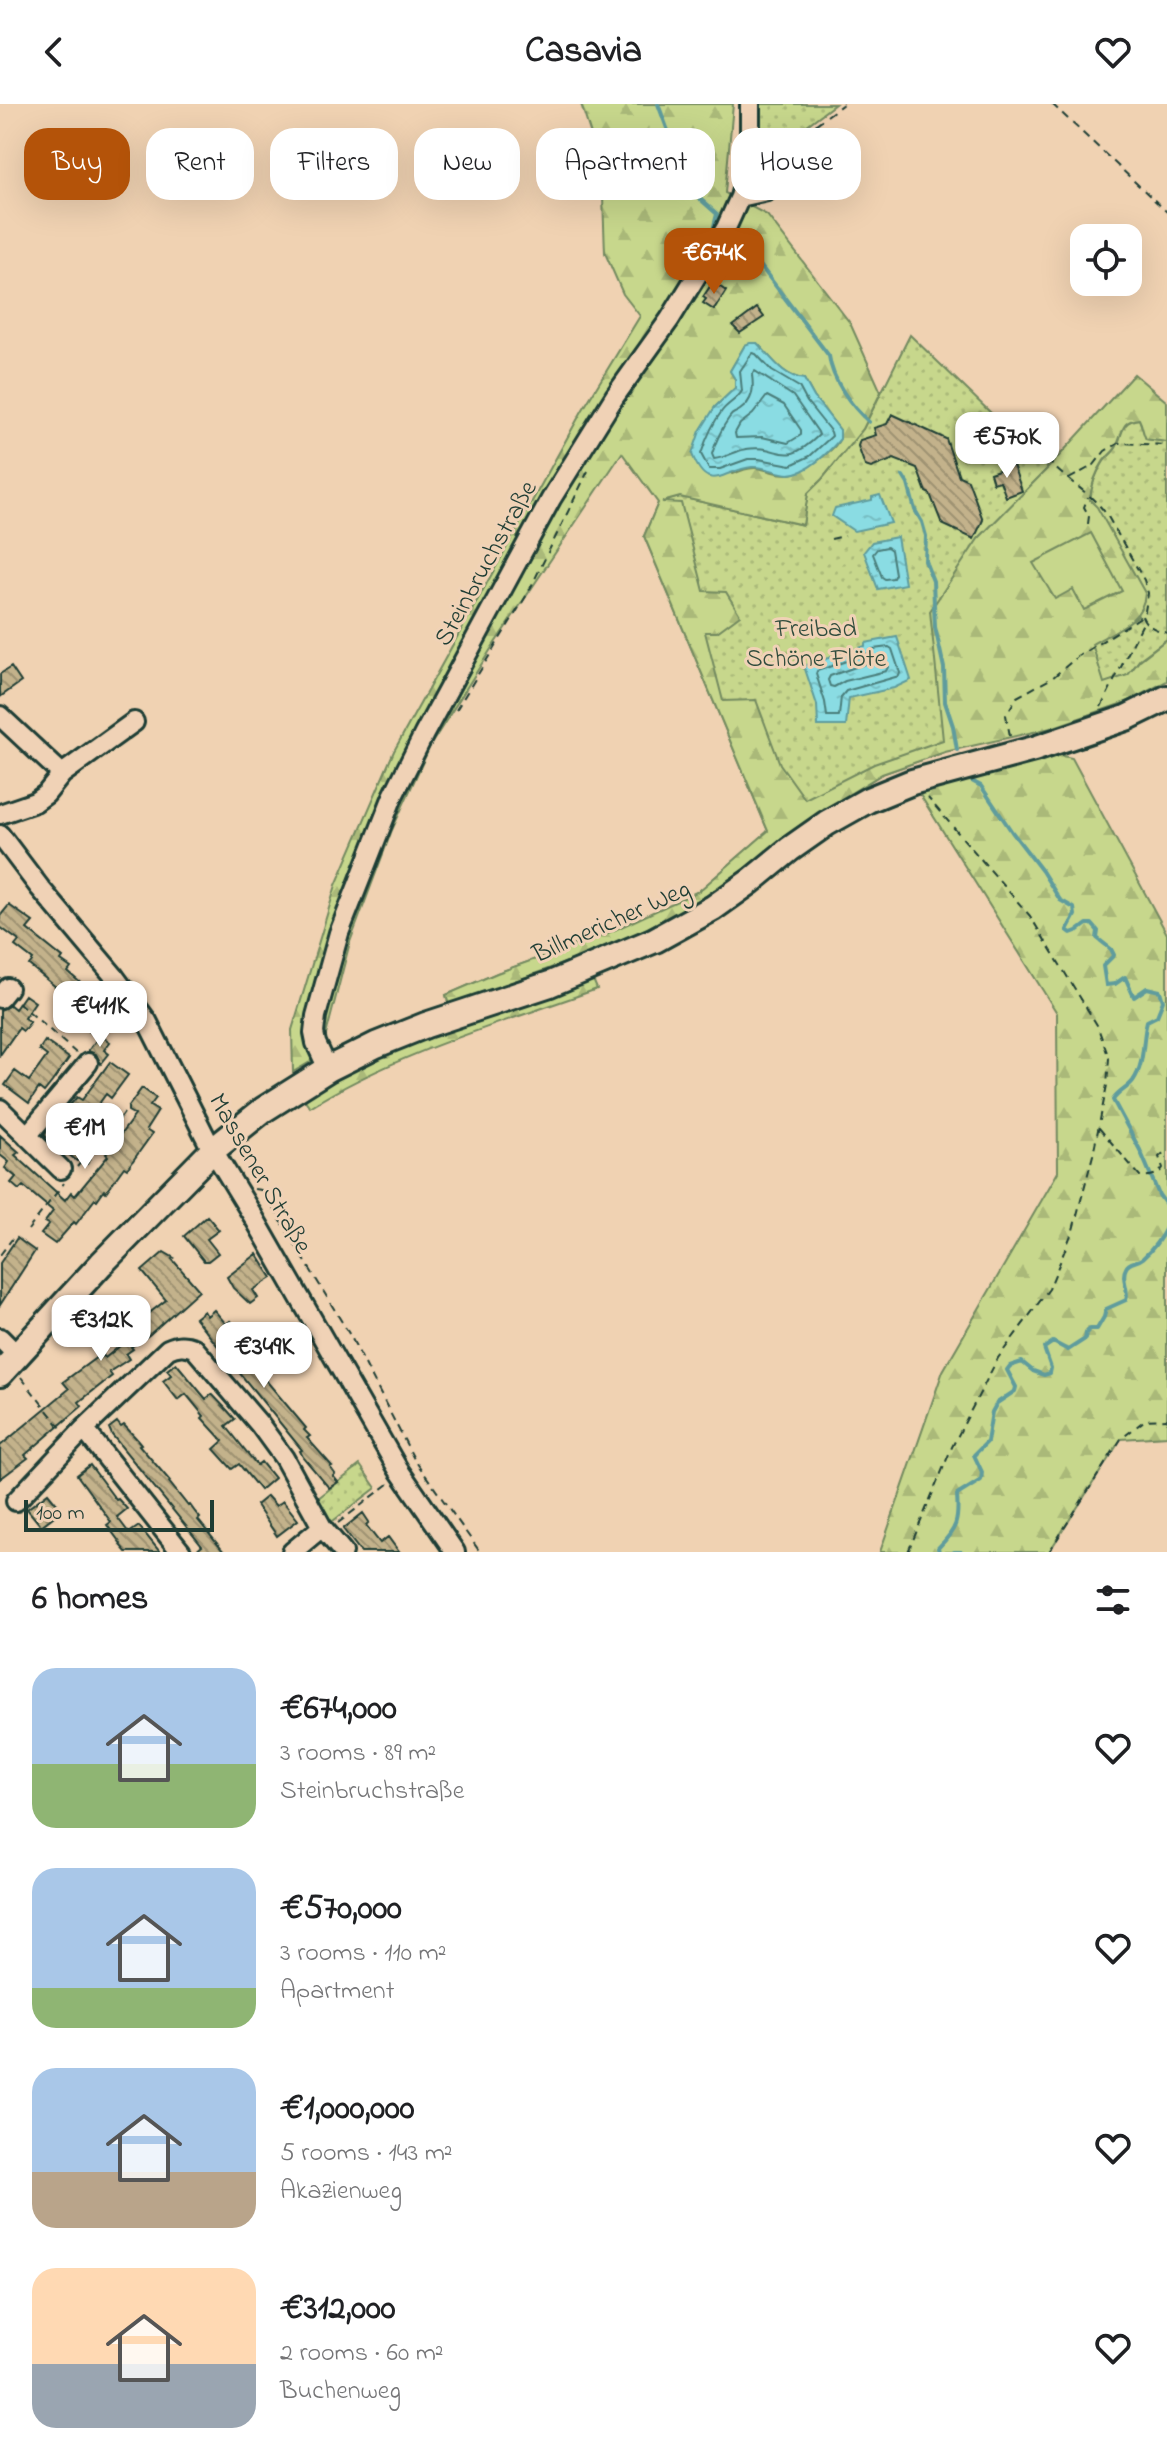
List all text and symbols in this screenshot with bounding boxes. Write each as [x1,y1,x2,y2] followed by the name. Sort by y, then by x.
[525,26,642,79] text: Casavia
[32,30,76,74] icon: back
[1091,30,1135,74] icon: heart
[24,128,130,200] chip: Buy
[146,128,254,200] chip: Rent
[270,128,398,200] chip: Filters
[414,128,520,200] chip: New
[536,128,715,200] chip: Apartment
[731,128,861,200] chip: House
[1070,224,1142,296] map controls
[1070,224,1142,296] button: locate
[658,228,770,296] pin: €674K
[682,235,746,273] text: €674K
[951,412,1063,480] pin: €570K
[973,419,1041,457] text: €570K
[426,474,548,654] street label: Steinbruchstraße
[746,611,886,679] park label: Freibad Schöne Flöte
[526,871,697,975] street label: Billmericher Weg
[44,981,156,1049] pin: €411K
[71,988,129,1026] text: €411K
[198,1087,321,1262] street label: Massener Straße
[46,1103,124,1171] pin: €1M
[64,1110,106,1148] text: €1M
[45,1295,157,1363] pin: €312K
[70,1302,132,1340] text: €312K
[208,1322,320,1390] pin: €349K
[234,1329,294,1367] text: €349K
[24,1496,214,1532] scale bar
[36,1498,85,1530] text: 100 m
[32,1575,148,1625] text: 6 homes
[1091,1578,1135,1622] icon: filters
[280,1685,397,1735] text: €674,000
[96,1700,192,1796] icon: home
[1091,1726,1135,1770] icon: heart
[280,1735,436,1773] text: 3 rooms · 89 m²
[280,1773,464,1811] text: Steinbruchstraße
[280,1885,402,1935] text: €570,000
[96,1900,192,1996] icon: home
[1091,1926,1135,1970] icon: heart
[280,1935,446,1973] text: 3 rooms · 110 m²
[280,1973,394,2011] text: Apartment
[280,2085,414,2135] text: €1,000,000
[96,2100,192,2196] icon: home
[1091,2126,1135,2170] icon: heart
[280,2135,453,2173] text: 5 rooms · 143 m²
[280,2173,402,2211] text: Akazienweg
[280,2285,395,2335] text: €312,000
[96,2300,192,2396] icon: home
[1091,2326,1135,2370] icon: heart
[280,2335,444,2373] text: 2 rooms · 60 m²
[280,2373,401,2411] text: Buchenweg

